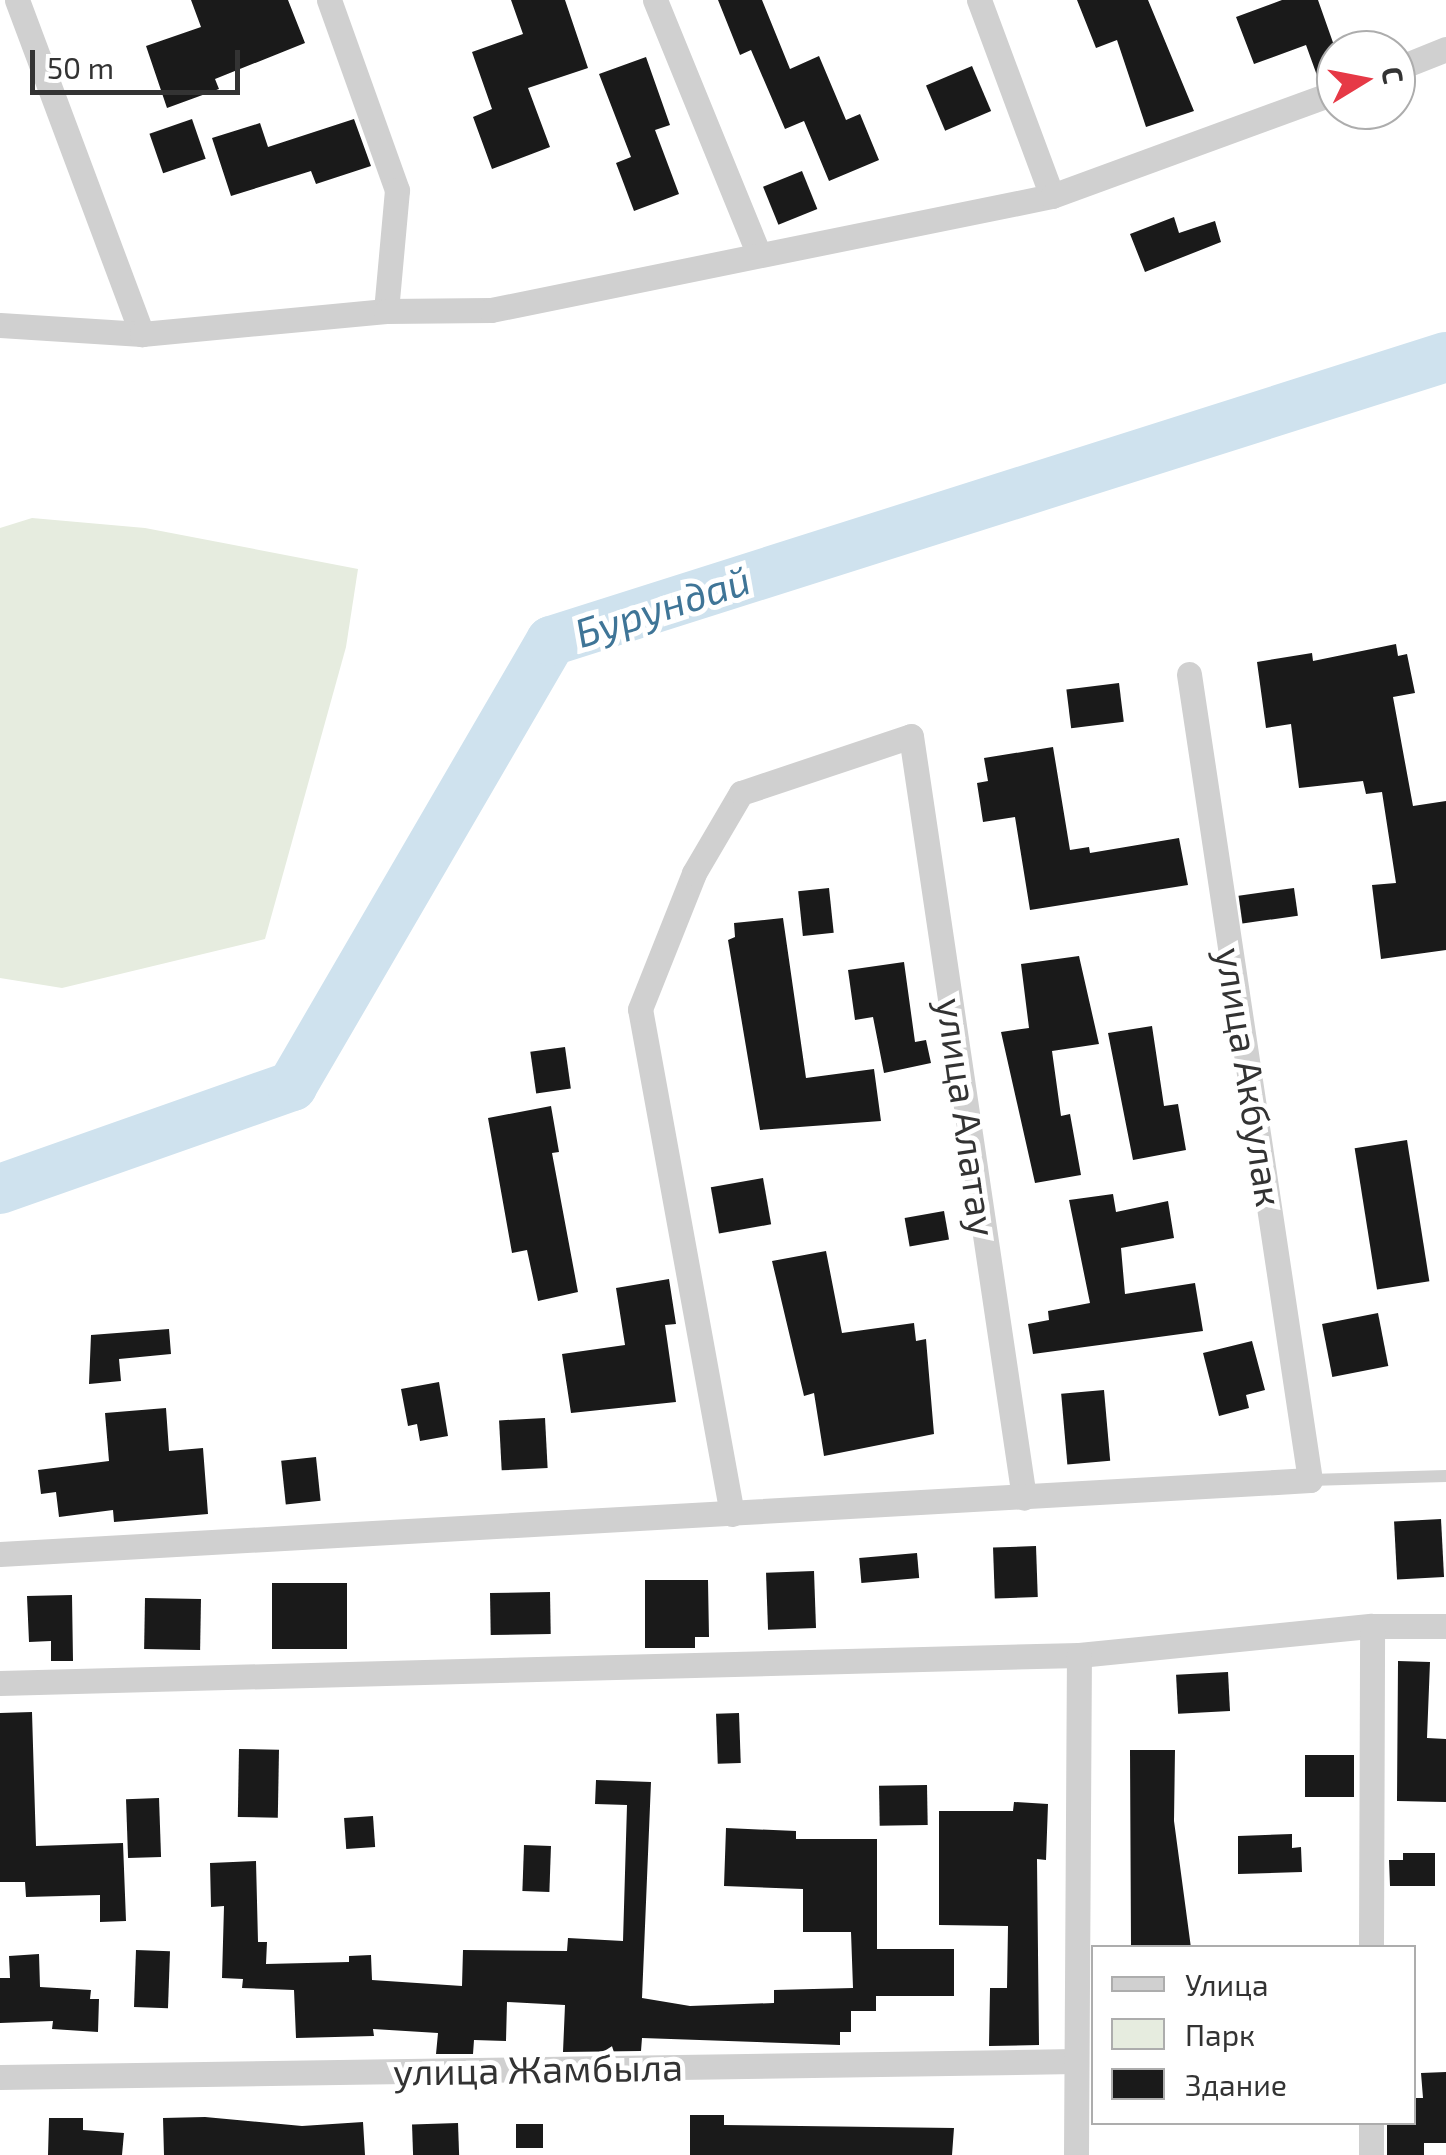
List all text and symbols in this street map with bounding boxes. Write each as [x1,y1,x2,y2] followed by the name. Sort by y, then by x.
[35,30,245,92] scale bar
[1316,30,1416,130] north arrow
[47,49,114,85] text: 50 m
[1375,64,1412,86] text: С
[568,554,756,656] water label: Бурундай
[1207,944,1293,1210] street label: улица Акбулак
[928,995,1006,1239] street label: улица Алатау
[1091,1945,1416,2125] legend
[1185,1966,1269,2002] text: Улица
[1185,2016,1255,2052] text: Парк
[393,2044,683,2094] street label: улица Жамбыла
[1185,2066,1287,2102] text: Здание

